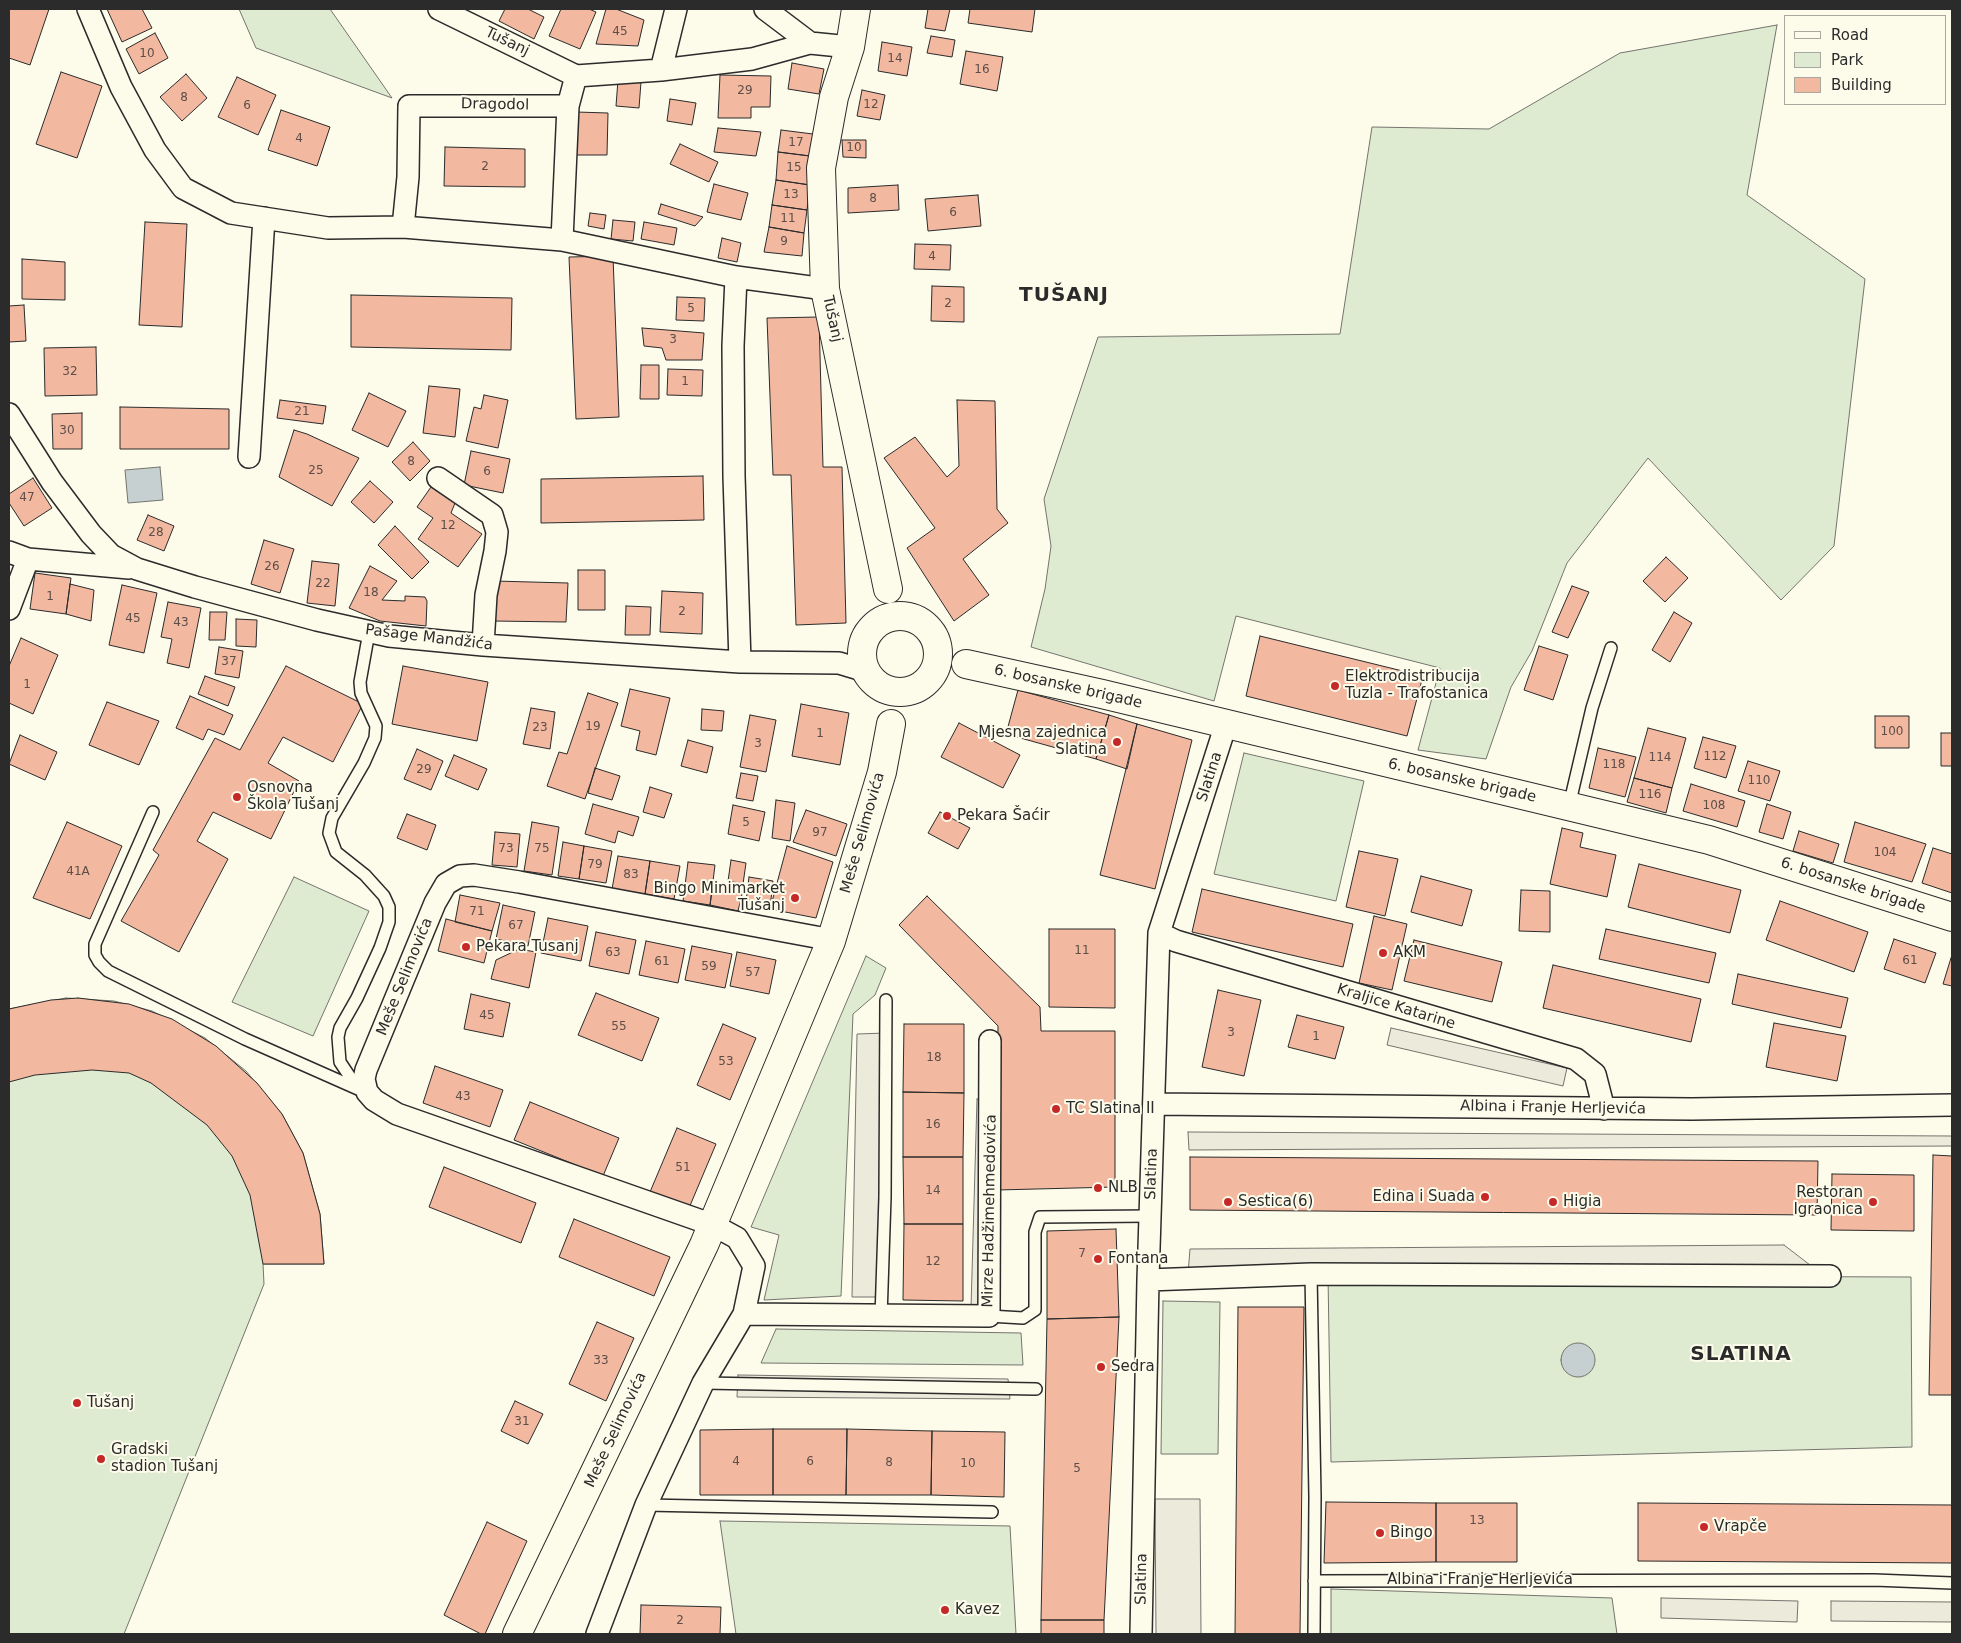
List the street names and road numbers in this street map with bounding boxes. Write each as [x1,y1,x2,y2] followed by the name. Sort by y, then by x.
[482,24,532,60] street label: Tušanj
[461,95,529,115] street label: Dragodol
[818,294,846,344] street label: Tušanj
[364,621,494,655] street label: Pašage Mandžića
[992,661,1144,713] street label: 6. bosanske brigade
[1193,750,1227,804] street label: Slatina
[1386,755,1538,807] street label: 6. bosanske brigade
[837,770,889,896] street label: Meše Selimovića
[1778,854,1928,918] street label: 6. bosanske brigade
[373,916,437,1038] street label: Meše Selimovića
[1335,980,1457,1034] street label: Kraljice Katarine
[1460,1097,1646,1119] street label: Albina i Franje Herljevića
[979,1114,1001,1308] street label: Mirze Hadžimehmedovića
[1142,1148,1162,1200] street label: Slatina
[581,1369,651,1491] street label: Meše Selimovića
[1133,1553,1151,1605] street label: Slatina
[1387,1571,1573,1589] street label: Albina i Franje Herljevića

